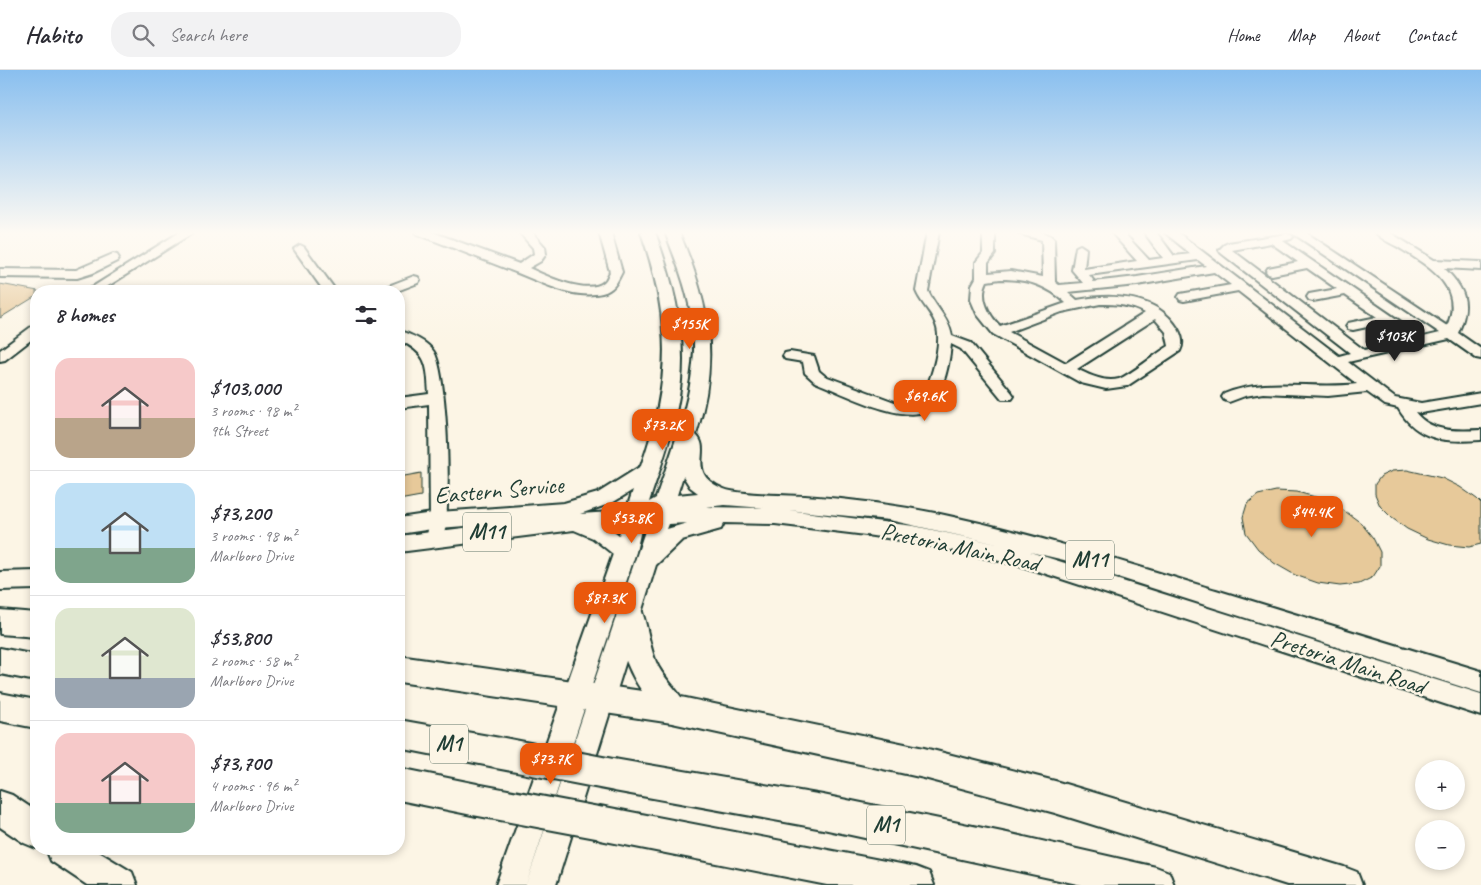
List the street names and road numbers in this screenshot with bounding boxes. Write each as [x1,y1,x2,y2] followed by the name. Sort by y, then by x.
[433,469,567,511] street label: Eastern Service
[463,512,511,552] road number: M11
[878,516,1045,579] street label: Pretoria Main Road
[1066,540,1114,580] road number: M11
[1267,623,1433,702] street label: Pretoria Main Road
[430,724,468,764] road number: M1
[867,806,905,844] road number: M1

